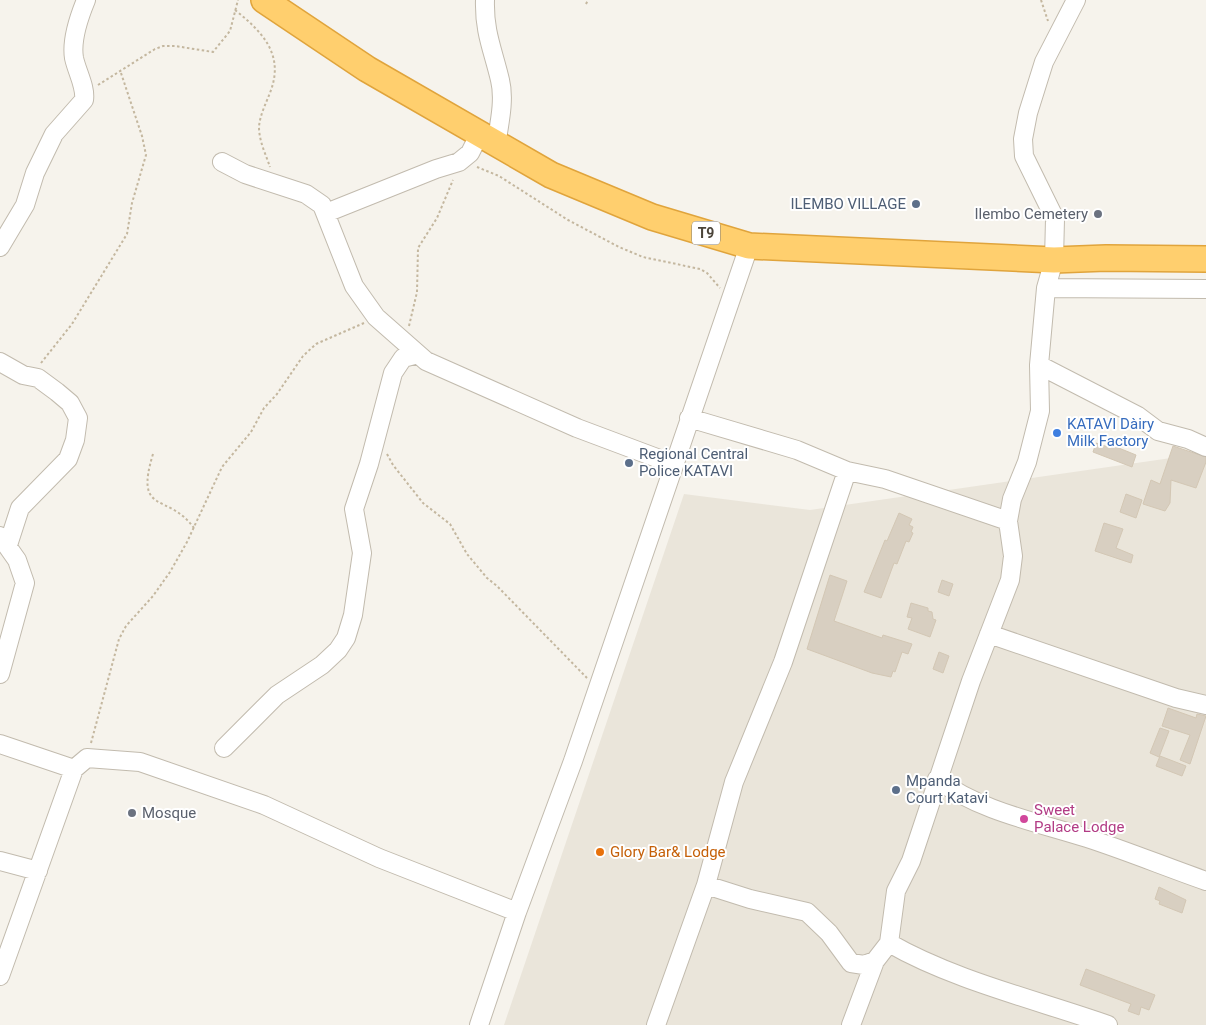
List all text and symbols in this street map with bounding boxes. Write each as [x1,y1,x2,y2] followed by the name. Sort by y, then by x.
[790,195,906,213] place label: ILEMBO VILLAGE
[910,198,922,210] marker: ILEMBO VILLAGE
[974,205,1088,223] place label: Ilembo Cemetery
[1092,208,1104,220] marker: Ilembo Cemetery
[692,222,720,244] road number: T9
[1067,415,1154,450] place label: KATAVI Dàiry Milk Factory
[1051,427,1063,439] marker: KATAVI Dàiry Milk Factory
[639,445,748,480] place label: Regional Central Police KATAVI
[623,457,635,469] marker: Regional Central Police KATAVI
[906,772,988,807] place label: Mpanda Court Katavi
[890,784,902,796] marker: Mpanda Court Katavi
[1034,801,1124,836] place label: Sweet Palace Lodge
[142,804,196,822] place label: Mosque
[126,807,138,819] marker: Mosque
[1018,813,1030,825] marker: Sweet Palace Lodge
[610,843,726,861] place label: Glory Bar& Lodge
[594,846,606,858] marker: Glory Bar& Lodge

